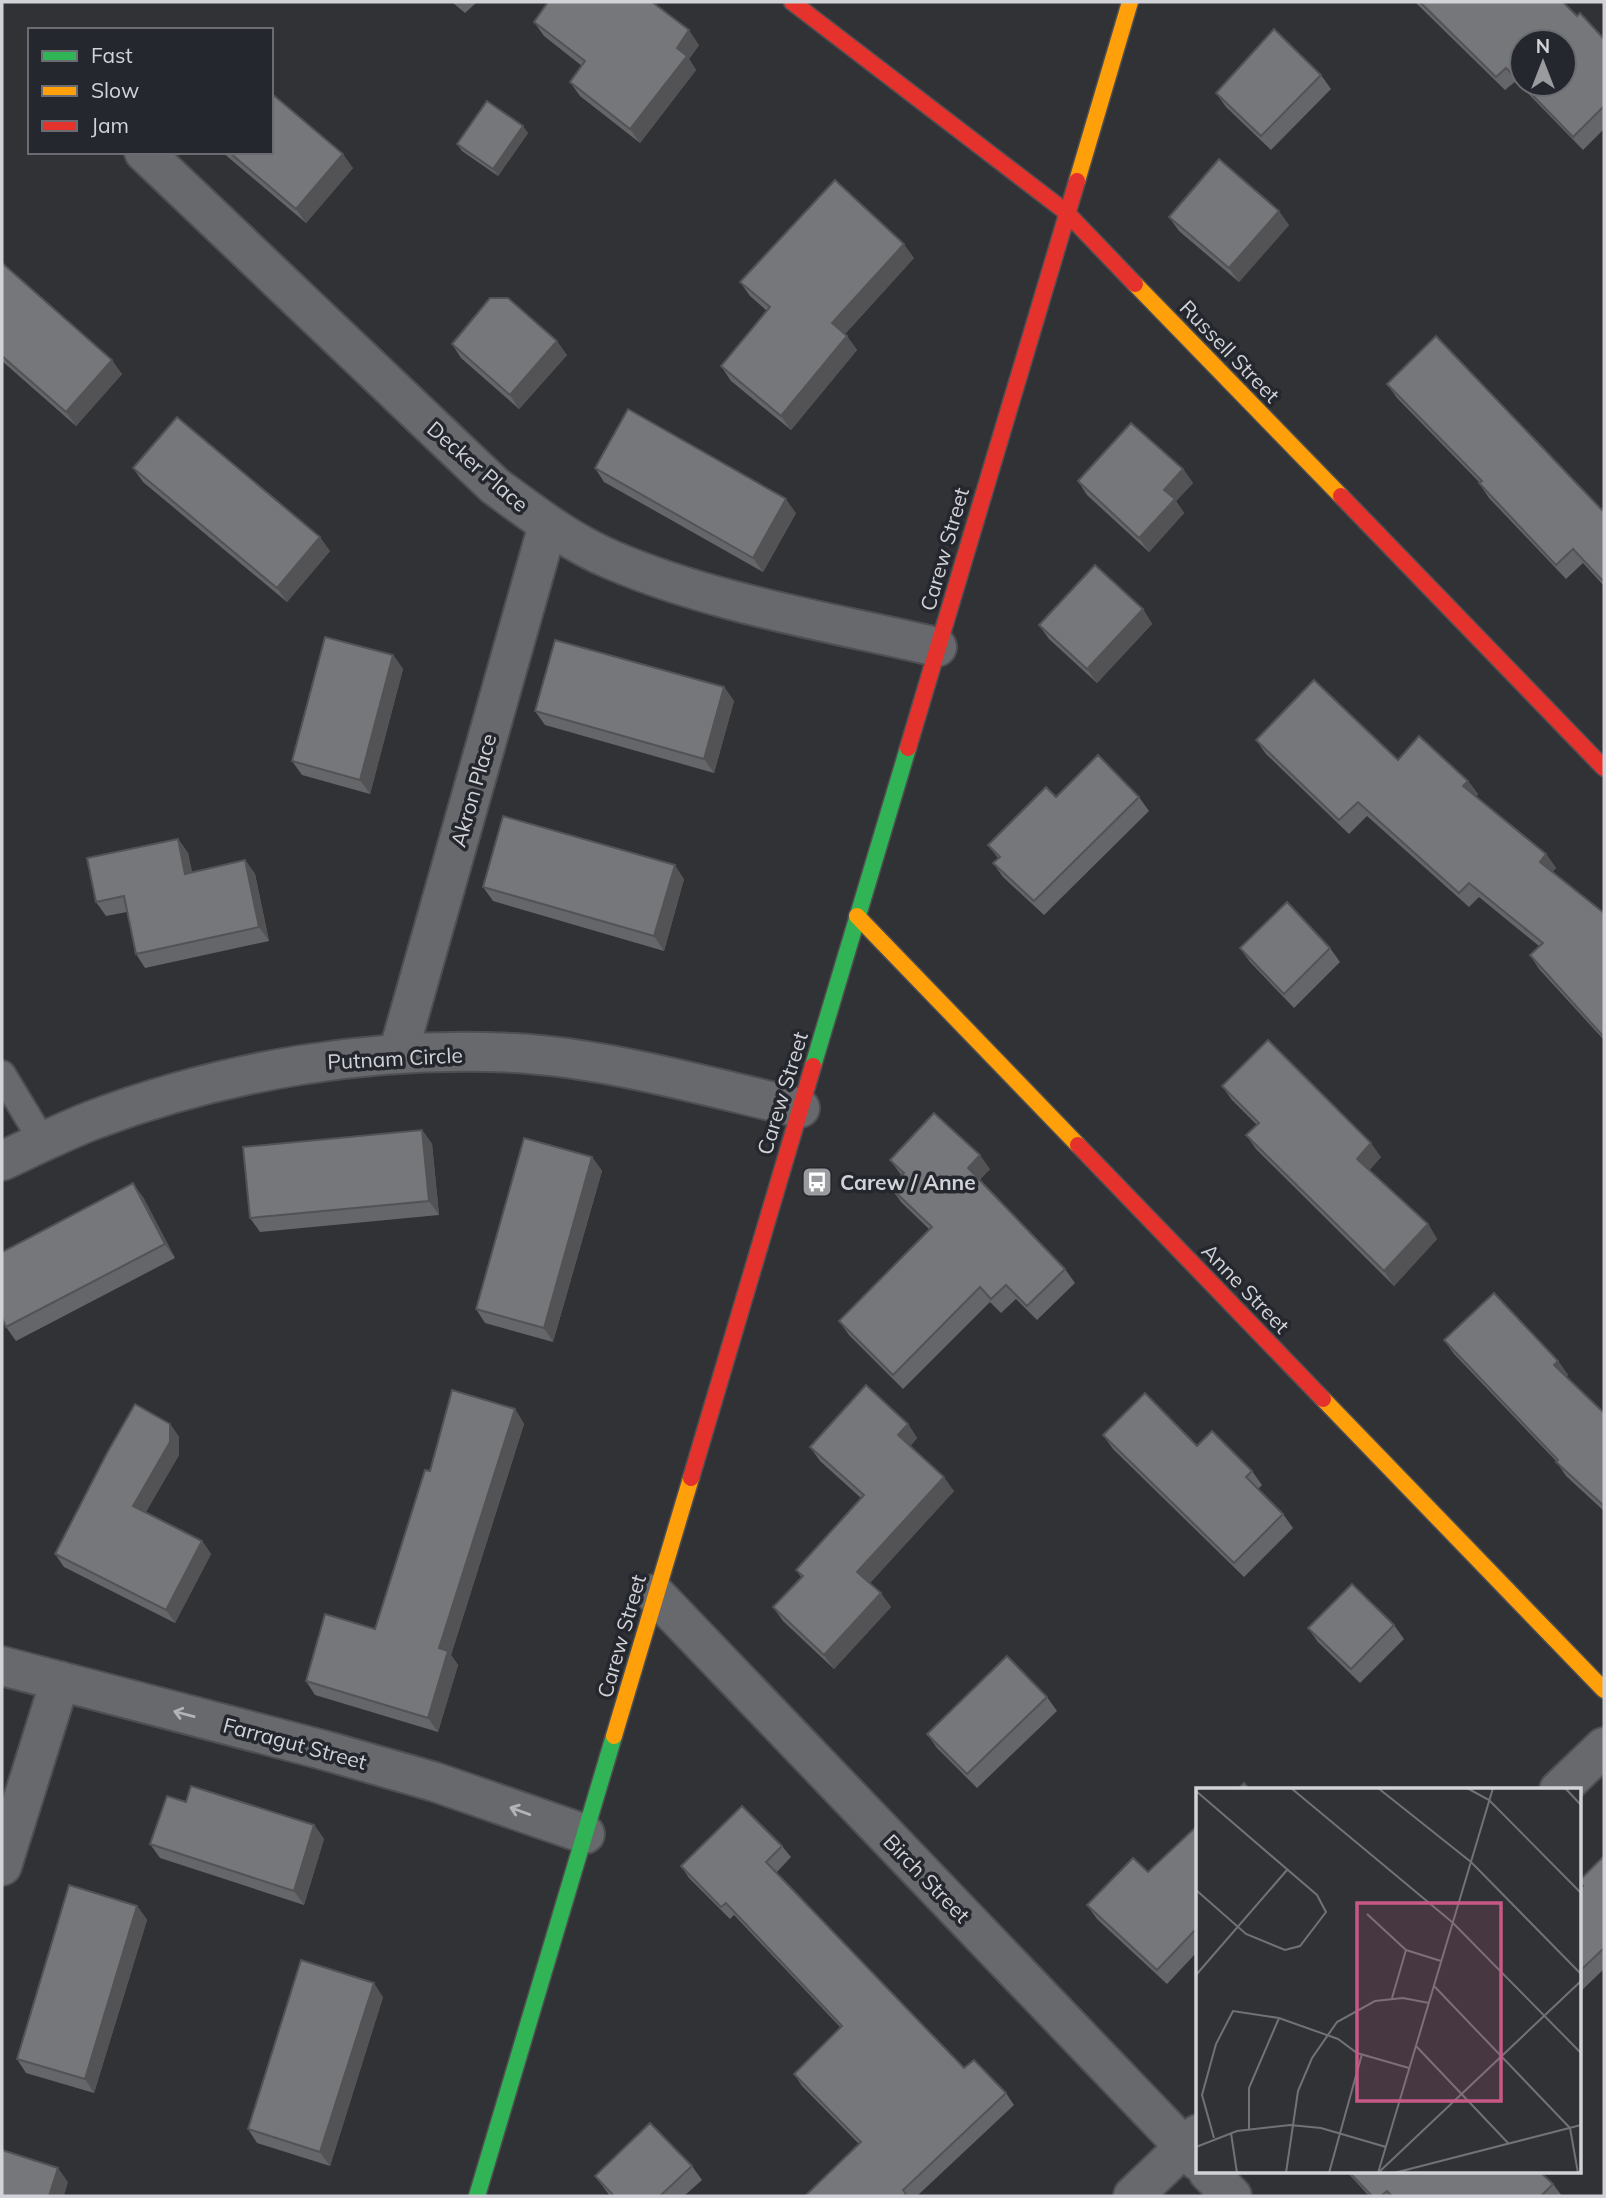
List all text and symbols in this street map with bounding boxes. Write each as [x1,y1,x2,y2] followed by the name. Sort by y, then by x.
[28,28,273,154] legend
[1508,28,1578,98] north arrow
[1536,34,1550,58] text: N
[91,42,133,68] text: Fast
[91,77,139,103] text: Slow
[91,112,129,138] text: Jam
[1175,294,1285,408] street label: Russell Street
[422,415,534,517] street label: Decker Place
[914,484,974,614] street label: Carew Street
[444,730,502,850] street label: Akron Place
[751,1028,813,1158] street label: Carew Street
[327,1041,463,1075] street label: Putnam Circle
[800,1165,834,1199] bus stop icon: Carew / Anne
[840,1169,976,1195] place label: Carew / Anne
[1197,1238,1295,1338] street label: Anne Street
[591,1571,651,1701] street label: Carew Street
[173,1706,195,1719] one-way arrow
[220,1711,370,1775] street label: Farragut Street
[1196,1788,1582,2174] inset map
[510,1804,532,1816] one-way arrow
[878,1828,976,1928] street label: Birch Street

